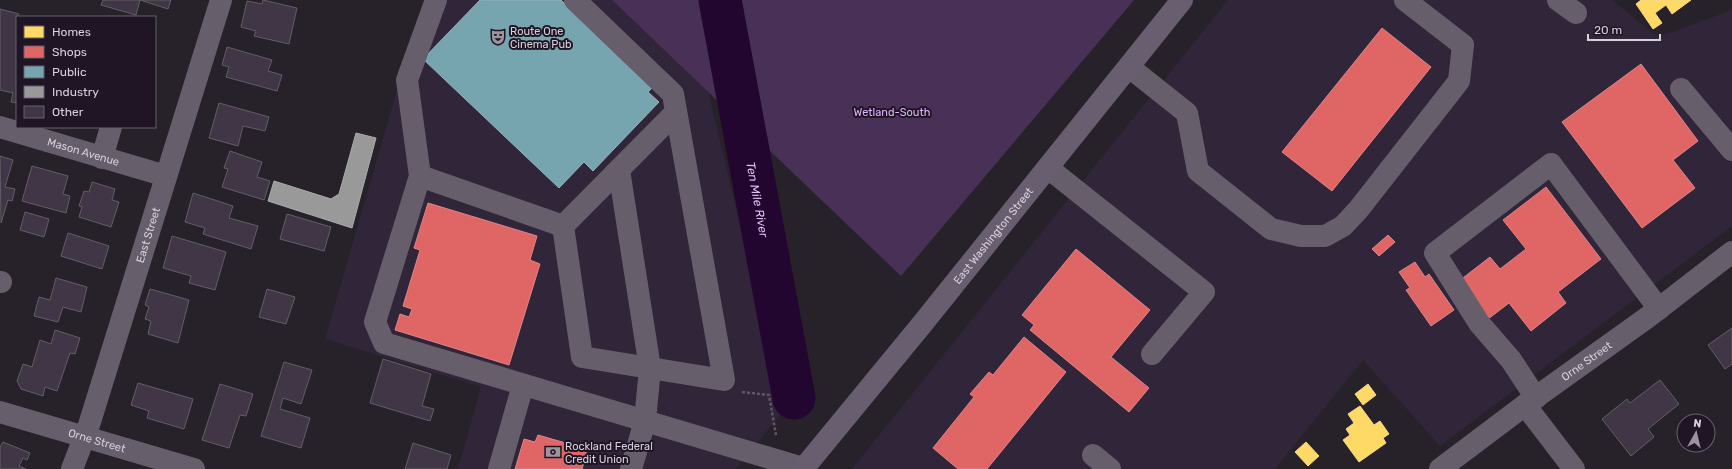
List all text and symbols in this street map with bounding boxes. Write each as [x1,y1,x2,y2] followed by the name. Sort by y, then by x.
[16,16,156,128] legend
[1588,16,1660,42] scale bar
[1594,23,1622,37] text: 20 m
[52,25,91,39] text: Homes
[510,25,572,51] place label: Route One Cinema Pub
[489,28,507,46] theatre icon: Route One Cinema Pub
[52,45,87,59] text: Shops
[52,65,87,79] text: Public
[52,85,99,99] text: Industry
[52,105,84,119] text: Other
[854,106,930,119] park label: Wetland-South
[46,135,121,169] street label: Mason Avenue
[743,161,771,239] water label: Ten Mile River
[951,185,1036,287] street label: East Washington Street
[134,205,163,265] street label: East Street
[1559,339,1615,384] street label: Orne Street
[1676,413,1716,453] north arrow
[1692,417,1702,431] text: N
[67,426,128,456] street label: Orne Street
[565,440,653,466] place label: Rockland Federal Credit Union
[544,443,562,461] bank icon: Rockland Federal Credit Union

